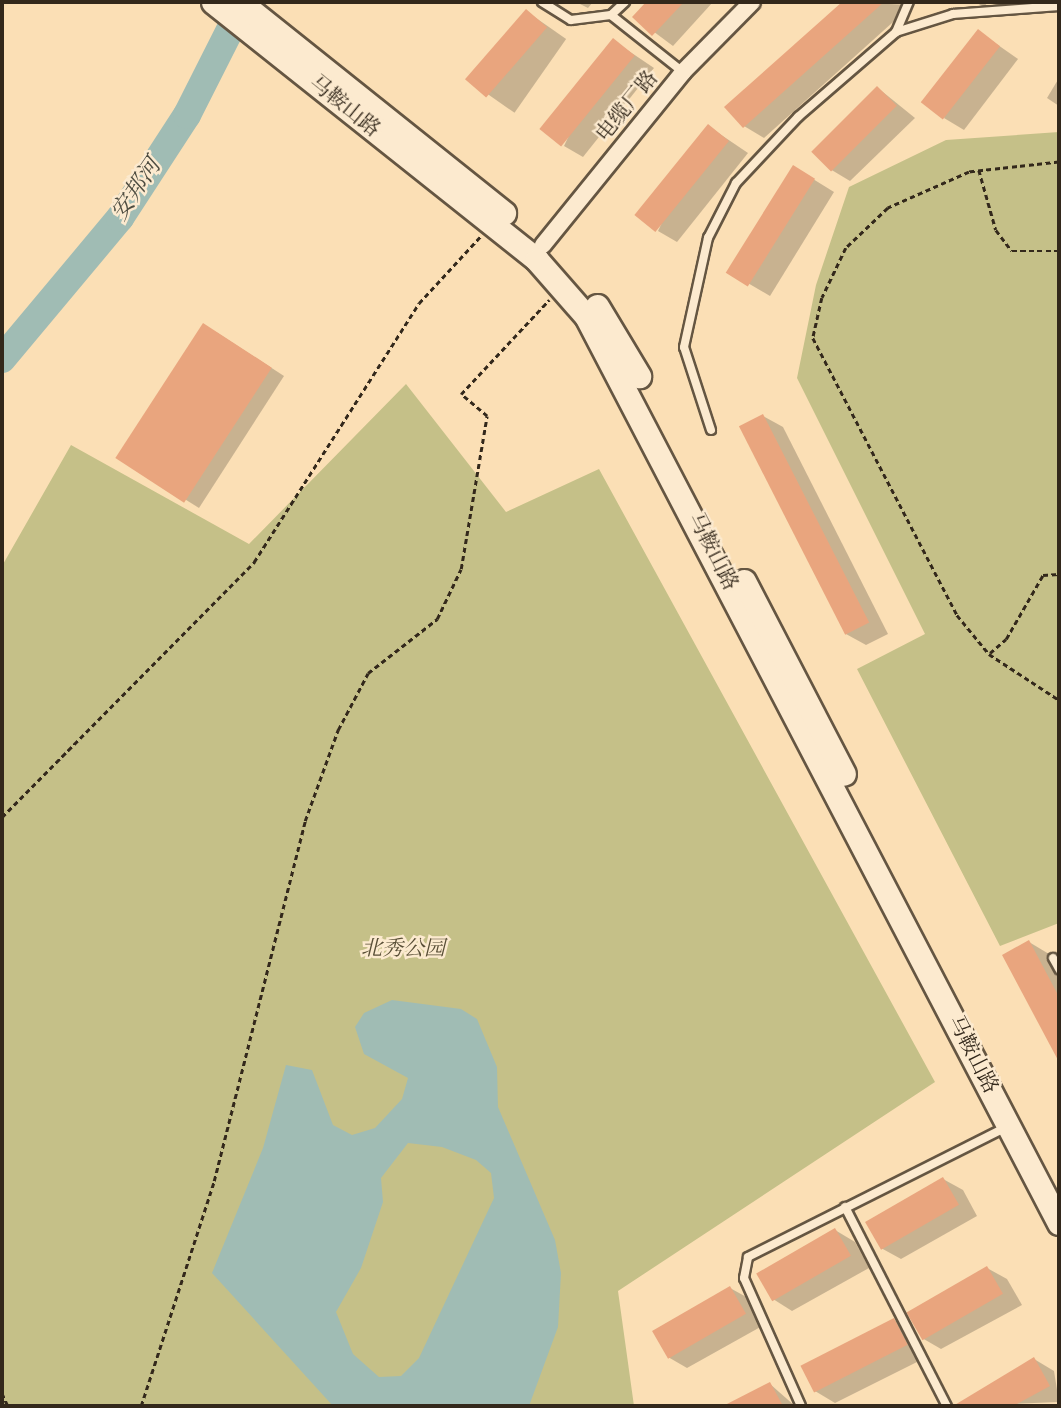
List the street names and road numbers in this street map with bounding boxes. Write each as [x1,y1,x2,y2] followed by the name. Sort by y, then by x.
[592,66,664,148] street label: 电缆厂路
[303,71,385,143] street label: 马鞍山路
[682,509,742,595] street label: 马鞍山路
[942,1012,1002,1098] street label: 马鞍山路

